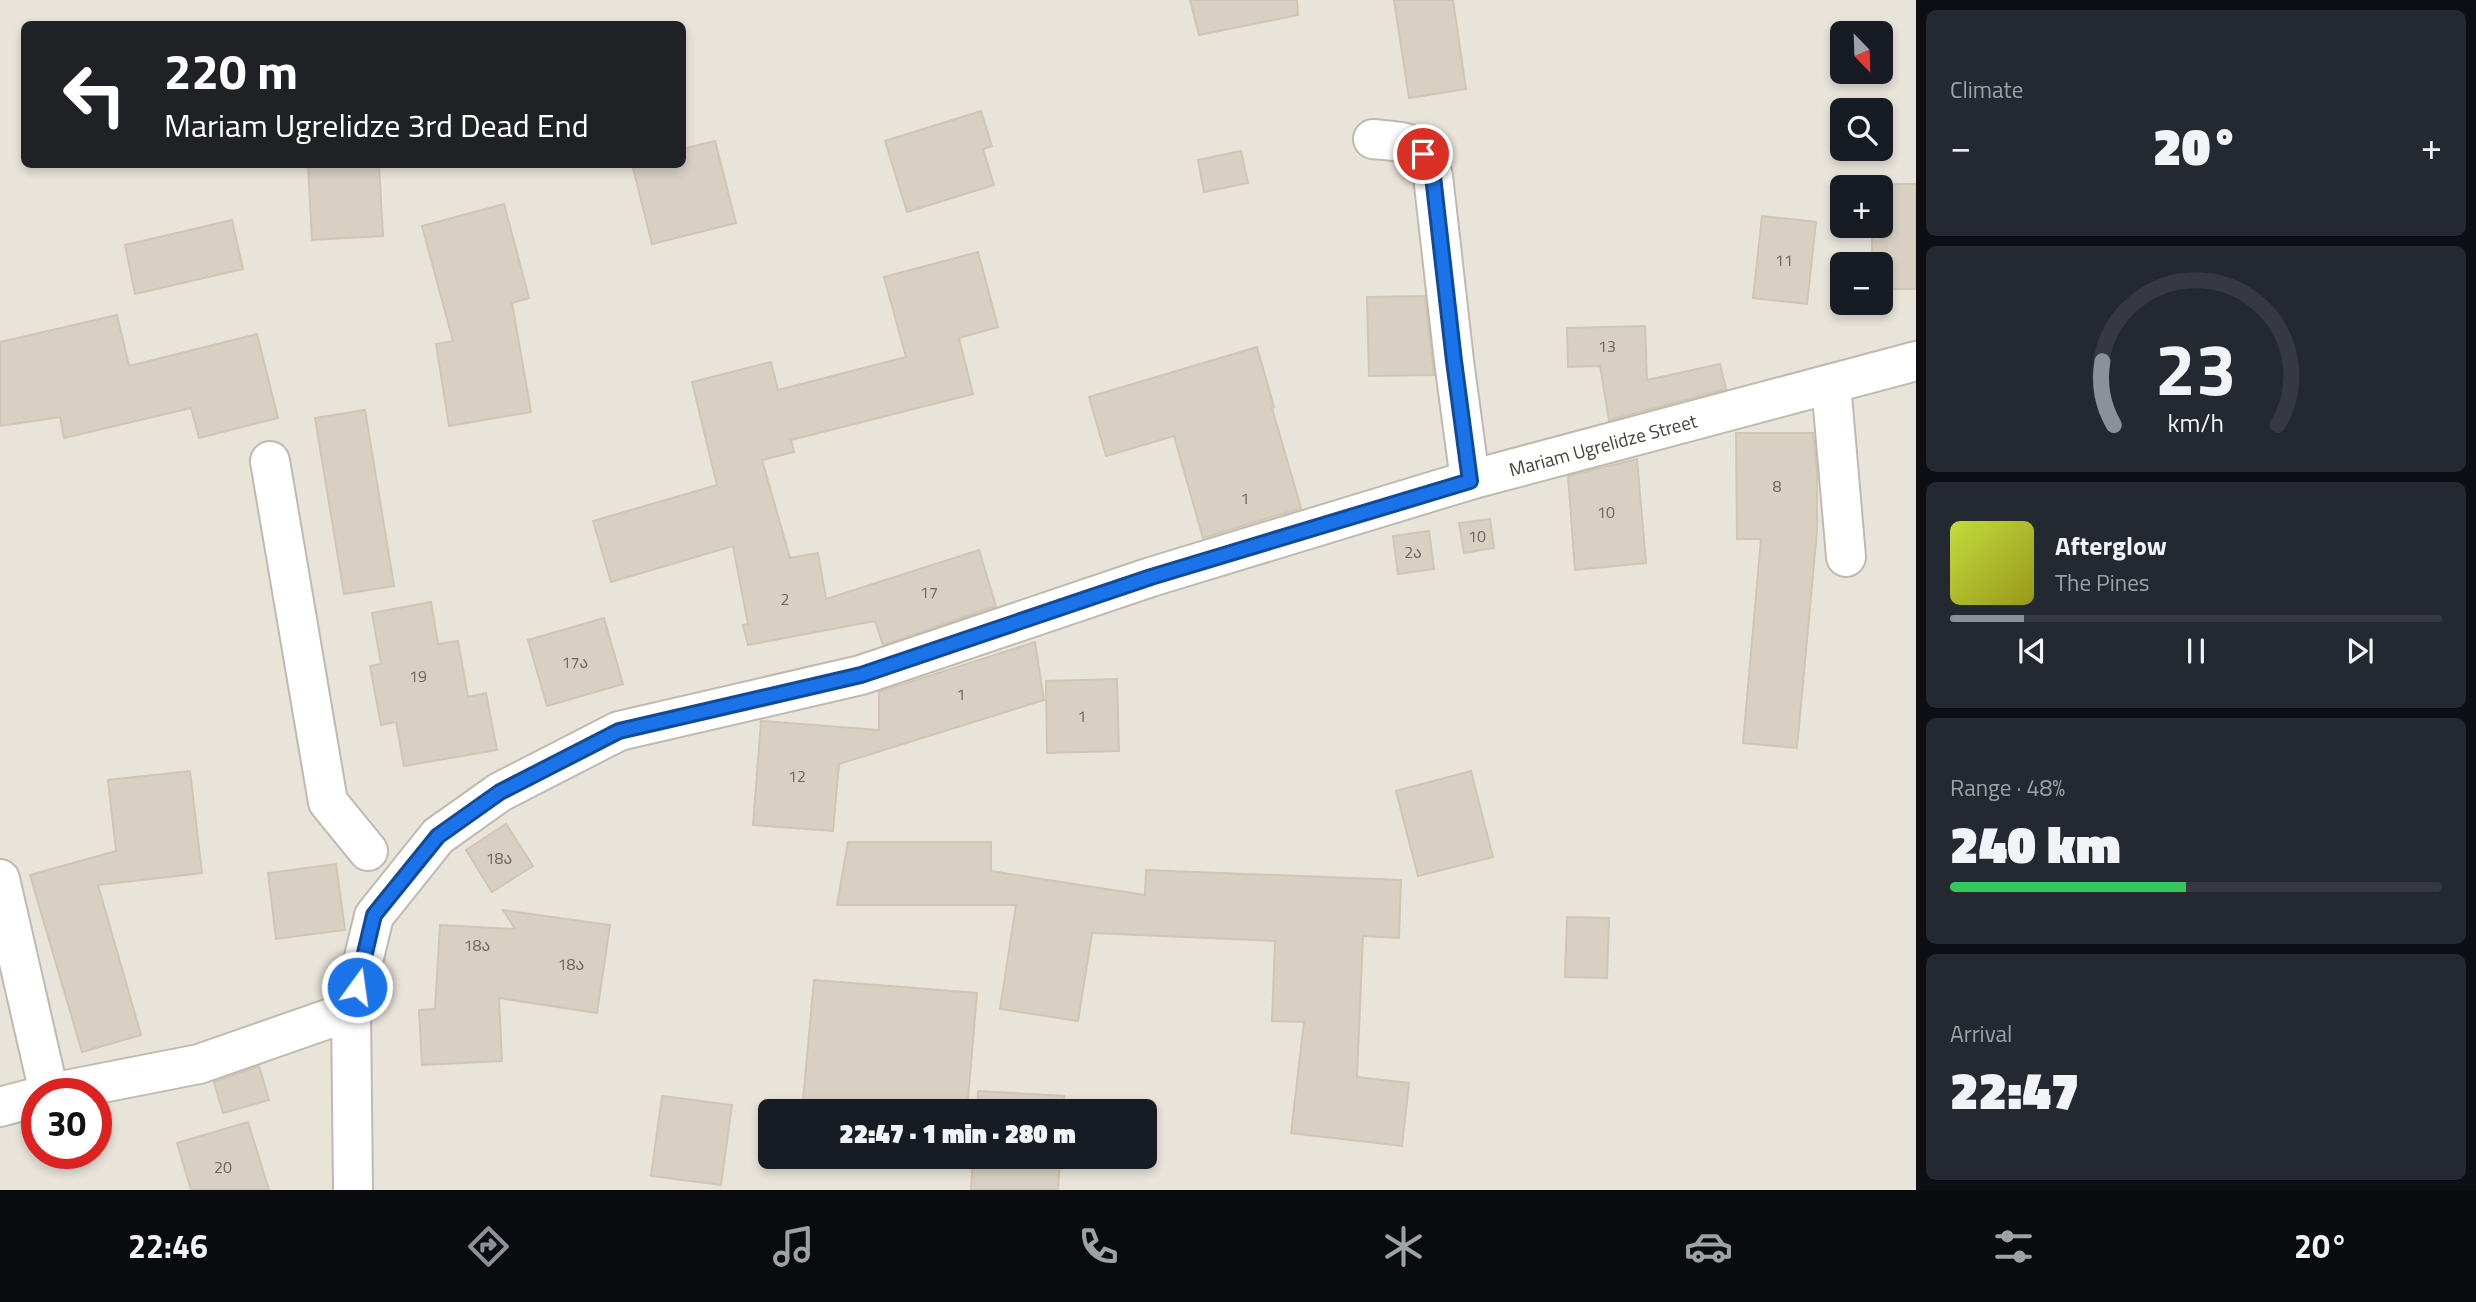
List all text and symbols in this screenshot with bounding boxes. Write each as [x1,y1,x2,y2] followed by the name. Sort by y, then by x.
[1830,21,1894,84] north arrow
[1830,21,1893,315] map controls
[164,33,298,108] text: 220 m
[49,49,140,140] icon: left
[1950,72,2023,107] text: Climate
[1830,98,1893,161] button: search
[164,101,589,149] text: Mariam Ugrelidze 3rd Dead End
[2153,106,2239,185] text: 20°
[1950,117,1971,175] text: −
[2421,117,2442,175] text: +
[1393,124,1453,184] pin
[1404,135,1442,173] icon: arrive
[1830,175,1893,238] button: +
[1775,248,1793,272] house number: 11
[1830,252,1893,315] button: −
[2155,313,2237,423] text: 23
[1598,334,1616,358] house number: 13
[2168,404,2224,442] text: km/h
[1506,405,1700,484] street label: Mariam Ugrelidze Street
[1773,474,1782,498] house number: 8
[1241,486,1249,510] house number: 1
[1597,500,1615,524] house number: 10
[1468,524,1486,548] house number: 10
[2055,526,2167,565] text: Afterglow
[1404,540,1422,564] house number: 2ა
[2055,565,2149,600] text: The Pines
[920,580,938,604] house number: 17
[781,587,789,611] house number: 2
[2013,632,2051,670] icon: previous
[2177,632,2215,670] icon: pause
[2341,632,2379,670] icon: next
[562,650,588,674] house number: 17ა
[409,664,427,688] house number: 19
[957,682,965,706] house number: 1
[1078,704,1086,728] house number: 1
[788,764,806,788] house number: 12
[1950,770,2065,805] text: Range · 48%
[1950,804,2121,883] text: 240 km
[486,846,512,870] house number: 18ა
[464,933,490,957] house number: 18ა
[320,950,394,1024] position arrow
[558,952,584,976] house number: 18ა
[1950,1016,2012,1051] text: Arrival
[1950,1050,2079,1129] text: 22:47
[21,1078,112,1169] speed limit sign: 30
[839,1114,1076,1153] text: 22:47 · 1 min · 280 m
[214,1155,232,1179] house number: 20
[128,1222,208,1270] text: 22:46
[464,1222,513,1271] icon: directions
[769,1222,818,1271] icon: music
[1074,1222,1123,1271] icon: phone
[1379,1222,1428,1271] icon: climate
[1684,1222,1733,1271] icon: car
[1989,1222,2038,1271] icon: filters
[2294,1222,2348,1270] text: 20°

